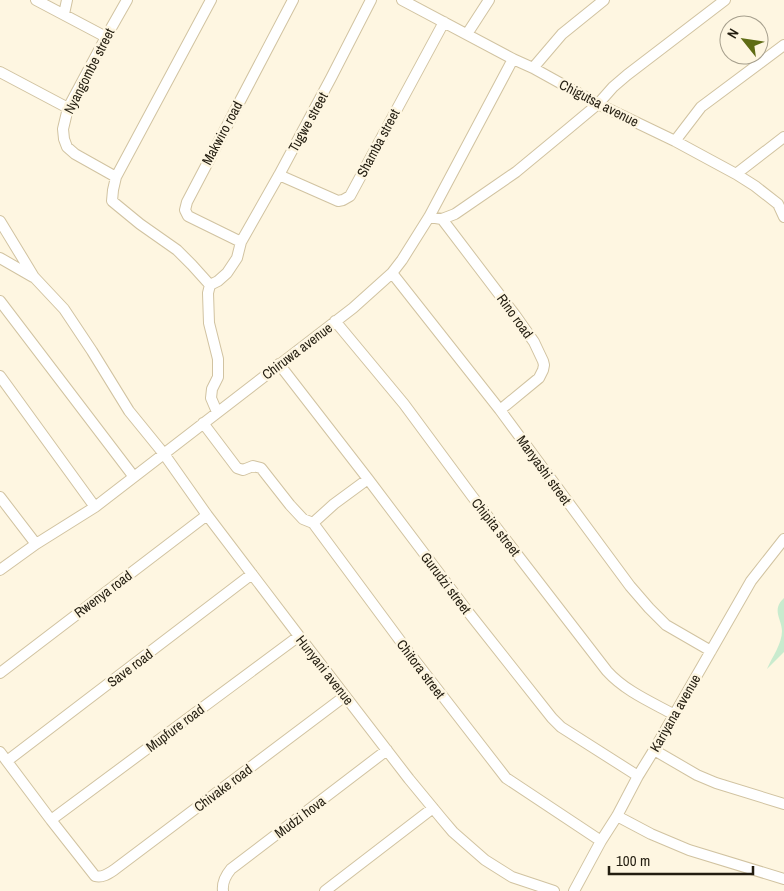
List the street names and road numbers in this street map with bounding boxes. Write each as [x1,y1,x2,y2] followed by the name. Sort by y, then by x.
[60,25,118,117] street label: Nyangombe street
[556,75,642,131] street label: Chigutsa avenue
[284,89,332,155] street label: Tugwe street
[198,98,246,168] street label: Makwiro road
[353,106,403,180] street label: Shamba street
[493,290,537,342] street label: Rino road
[258,319,336,383] street label: Chiruwa avenue
[513,432,575,508] street label: Manyashi street
[468,494,524,560] street label: Chipita street
[417,549,475,617] street label: Gurudzi street
[71,566,135,622] street label: Rwenya road
[292,632,358,708] street label: Hunyani avenue
[393,636,449,702] street label: Chitora street
[104,645,156,691] street label: Save road
[646,671,704,755] street label: Kariyana avenue
[142,700,208,756] street label: Mupfure road
[190,760,256,816] street label: Chivake road
[271,792,330,842] street label: Mudzi hova

